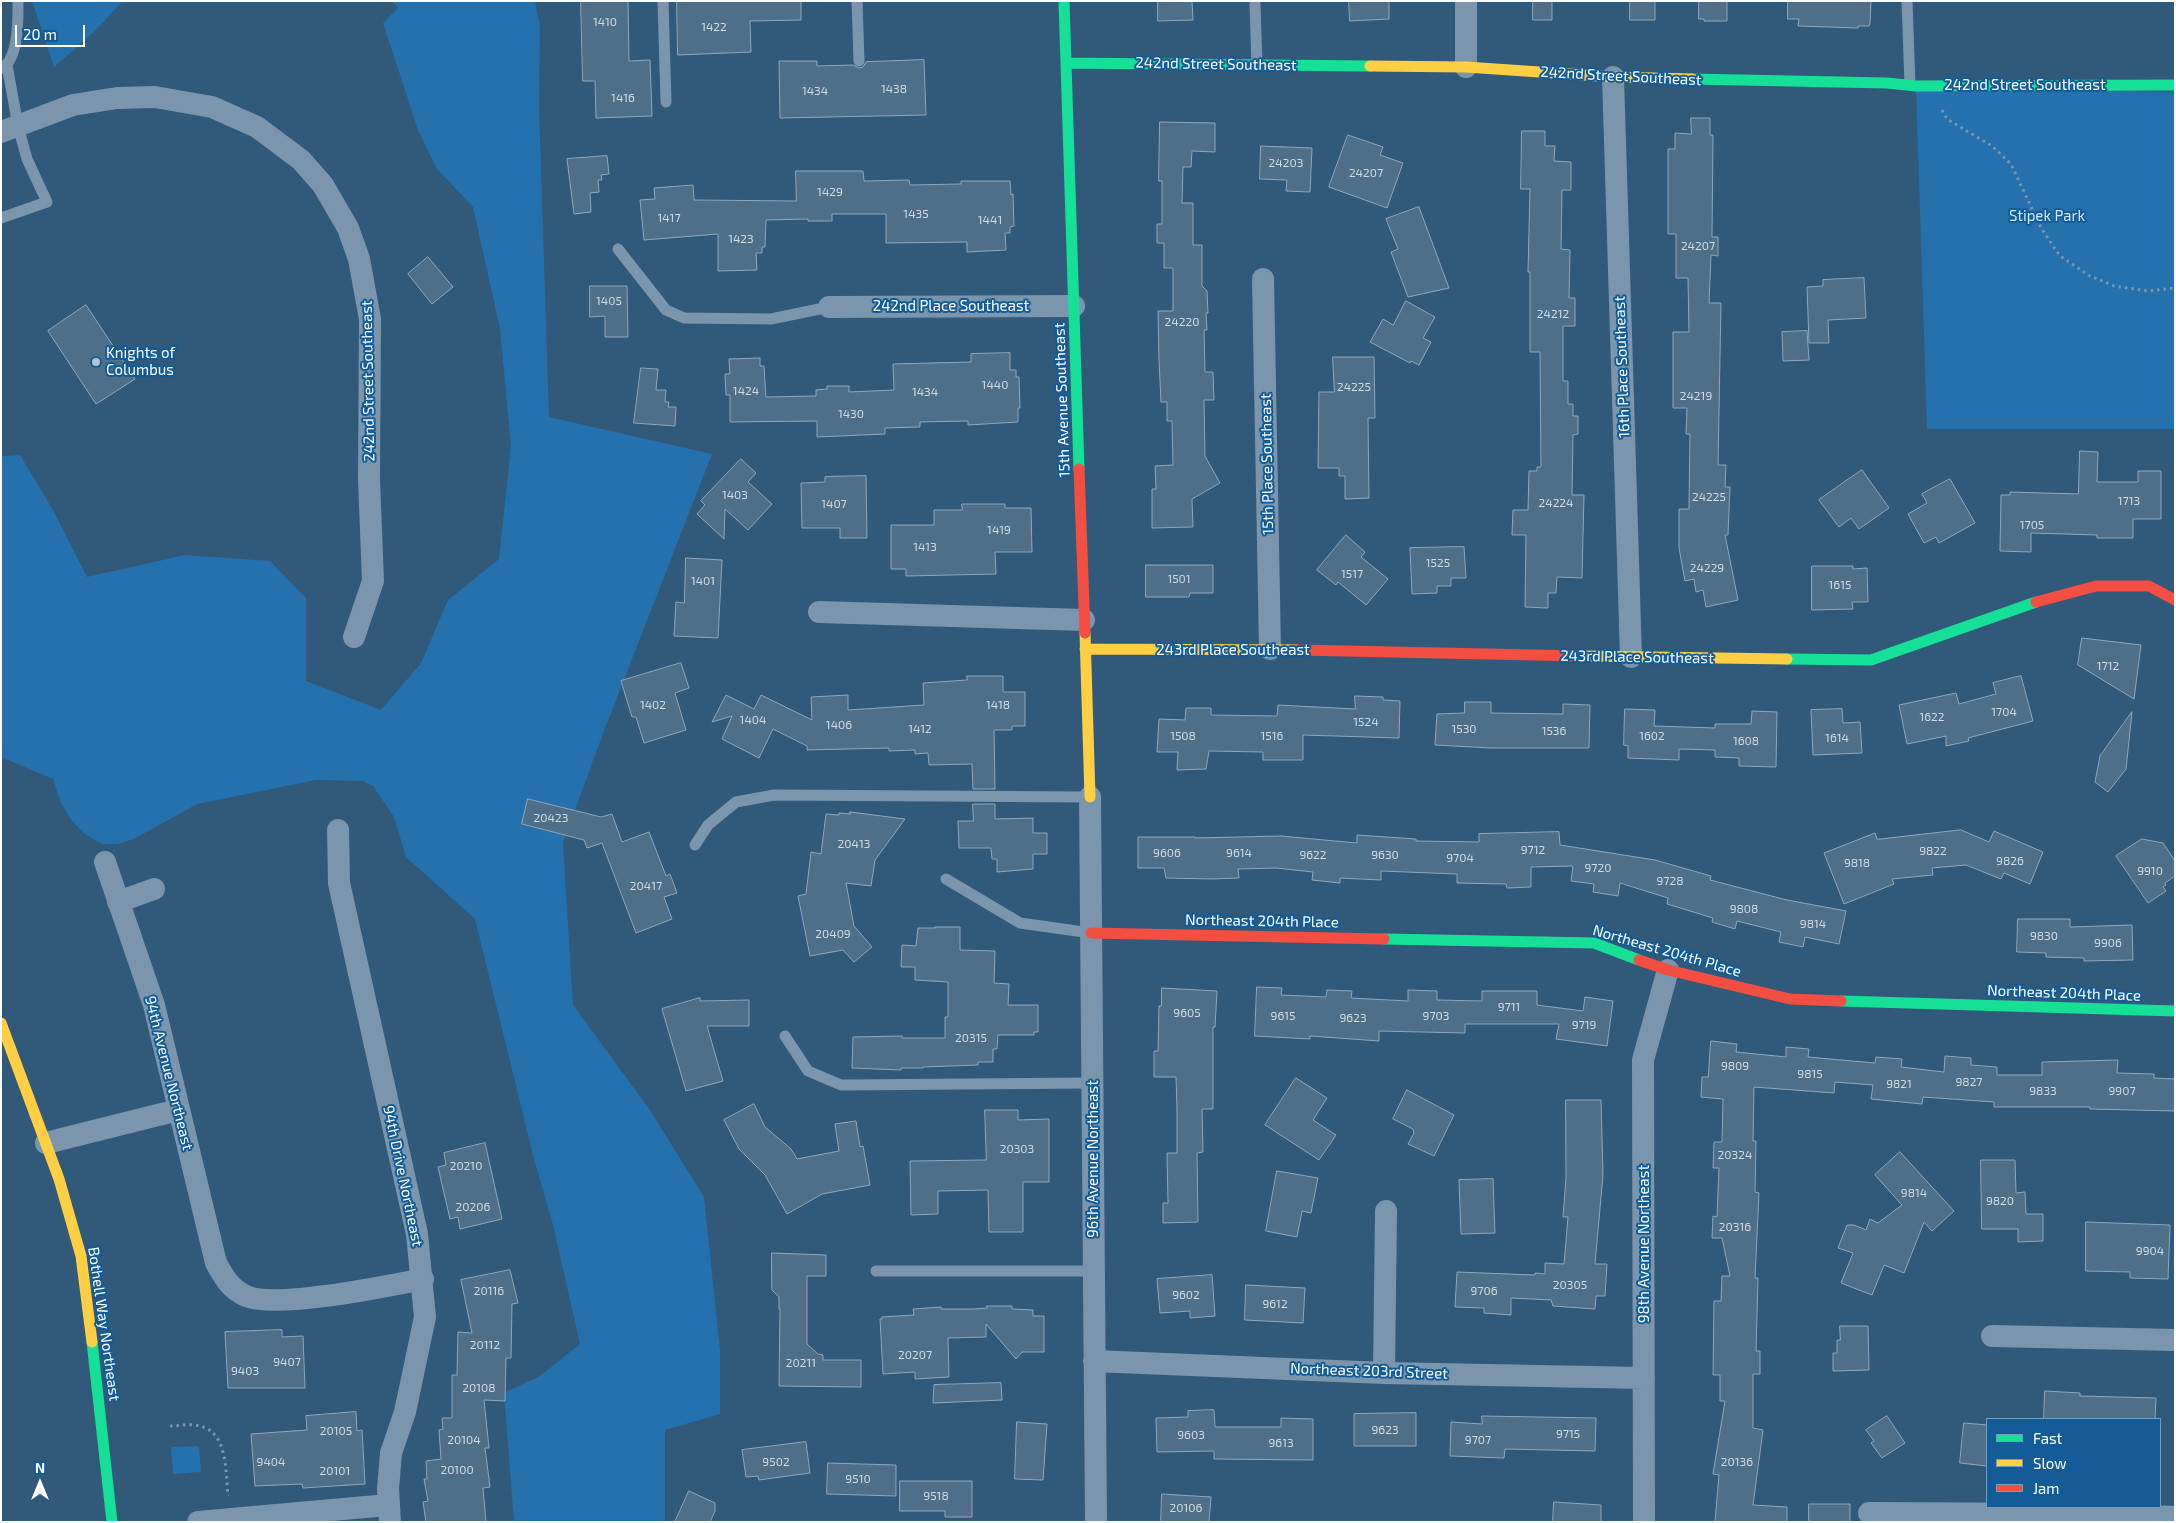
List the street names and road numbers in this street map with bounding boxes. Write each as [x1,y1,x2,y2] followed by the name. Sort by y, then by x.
[1135,54,1297,74] street label: 242nd Street Southeast
[1540,63,1702,89] street label: 242nd Street Southeast
[1944,76,2106,94] street label: 242nd Street Southeast
[1611,296,1633,438] street label: 16th Place Southeast
[873,297,1029,315] street label: 242nd Place Southeast
[358,300,378,462] street label: 242nd Street Southeast
[1050,322,1074,478] street label: 15th Avenue Southeast
[1257,393,1277,535] street label: 15th Place Southeast
[1156,641,1310,659] street label: 243rd Place Southeast
[1560,647,1714,667] street label: 243rd Place Southeast
[1185,911,1339,931] street label: Northeast 204th Place
[1591,921,1743,981] street label: Northeast 204th Place
[1987,981,2141,1005] street label: Northeast 204th Place
[141,994,197,1152] street label: 94th Avenue Northeast
[1084,1080,1102,1238] street label: 96th Avenue Northeast
[379,1104,427,1248] street label: 94th Drive Northeast
[1635,1165,1653,1323] street label: 98th Avenue Northeast
[84,1246,124,1402] street label: Bothell Way Northeast
[1290,1359,1448,1383] street label: Northeast 203rd Street

